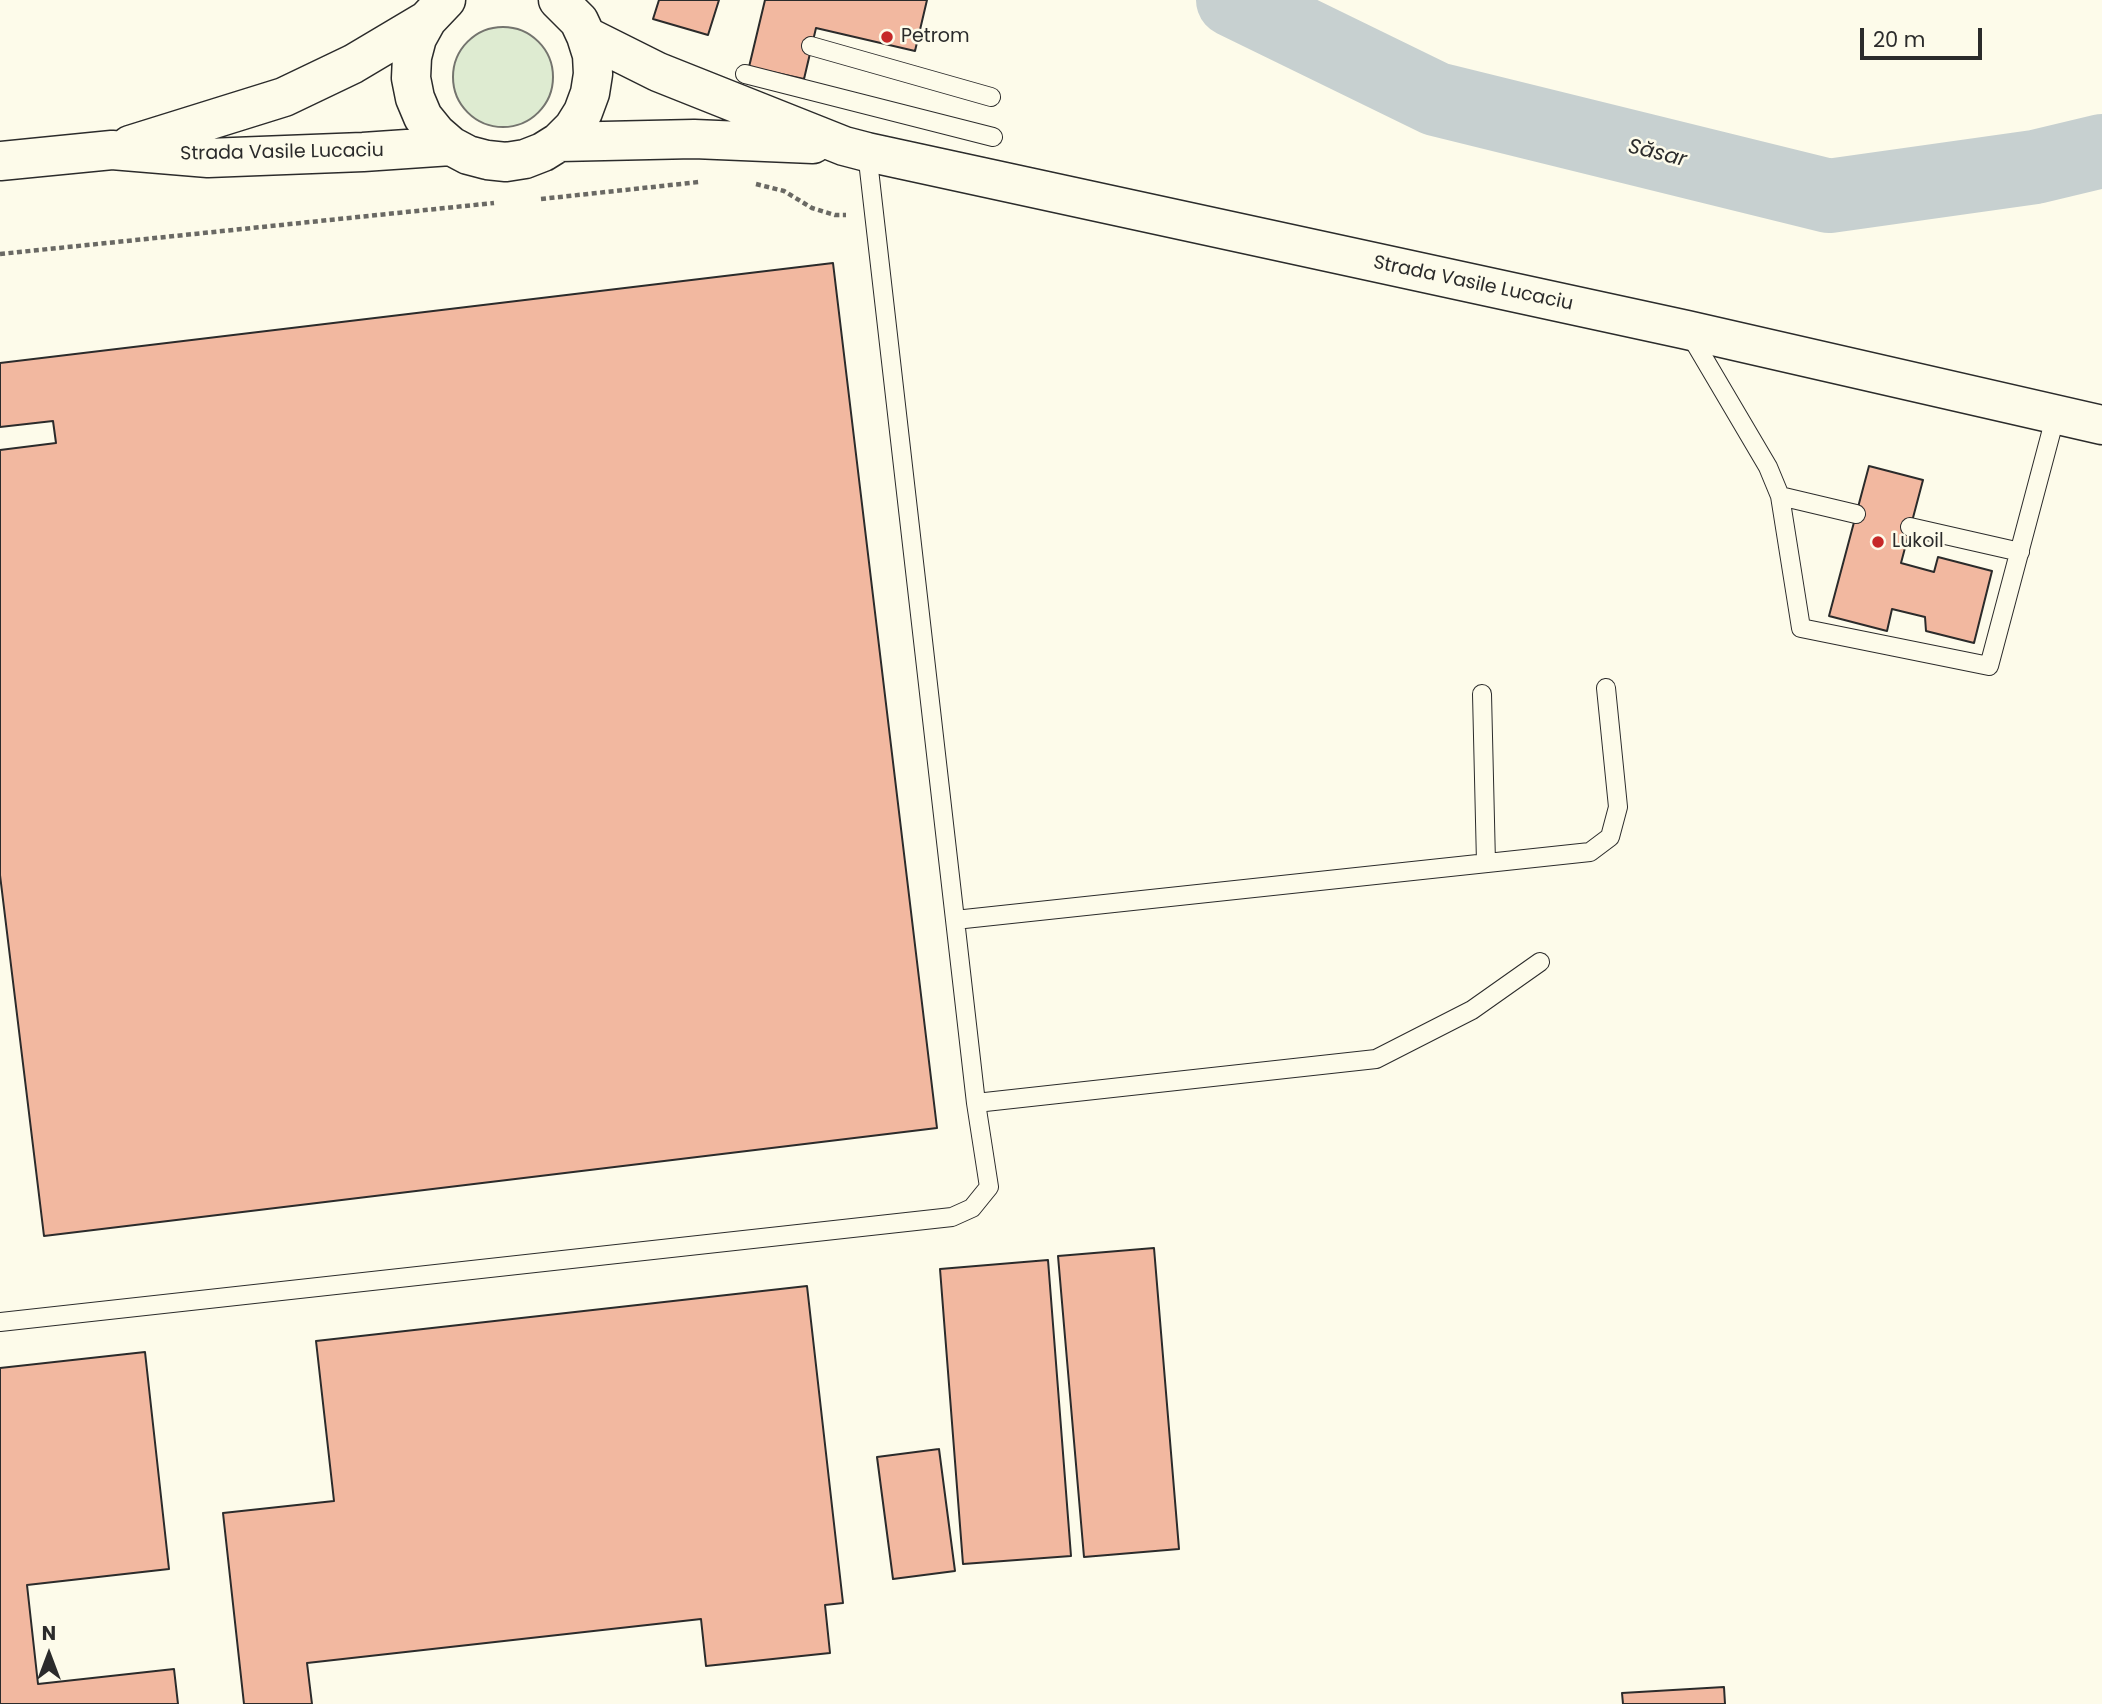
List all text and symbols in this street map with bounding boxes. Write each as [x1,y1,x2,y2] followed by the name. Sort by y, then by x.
[1864,14,1986,58] scale bar
[1873,25,1926,54] text: 20 m
[901,26,970,48] place label: Petrom
[879,29,895,45] marker: Petrom
[1625,135,1689,173] water label: Săsar
[180,140,384,166] street label: Strada Vasile Lucaciu
[1371,252,1575,316] street label: Strada Vasile Lucaciu
[1892,531,1944,553] place label: Lukoil
[1870,534,1886,550] marker: Lukoil
[14,1620,84,1690] north arrow
[42,1620,56,1647] text: N

